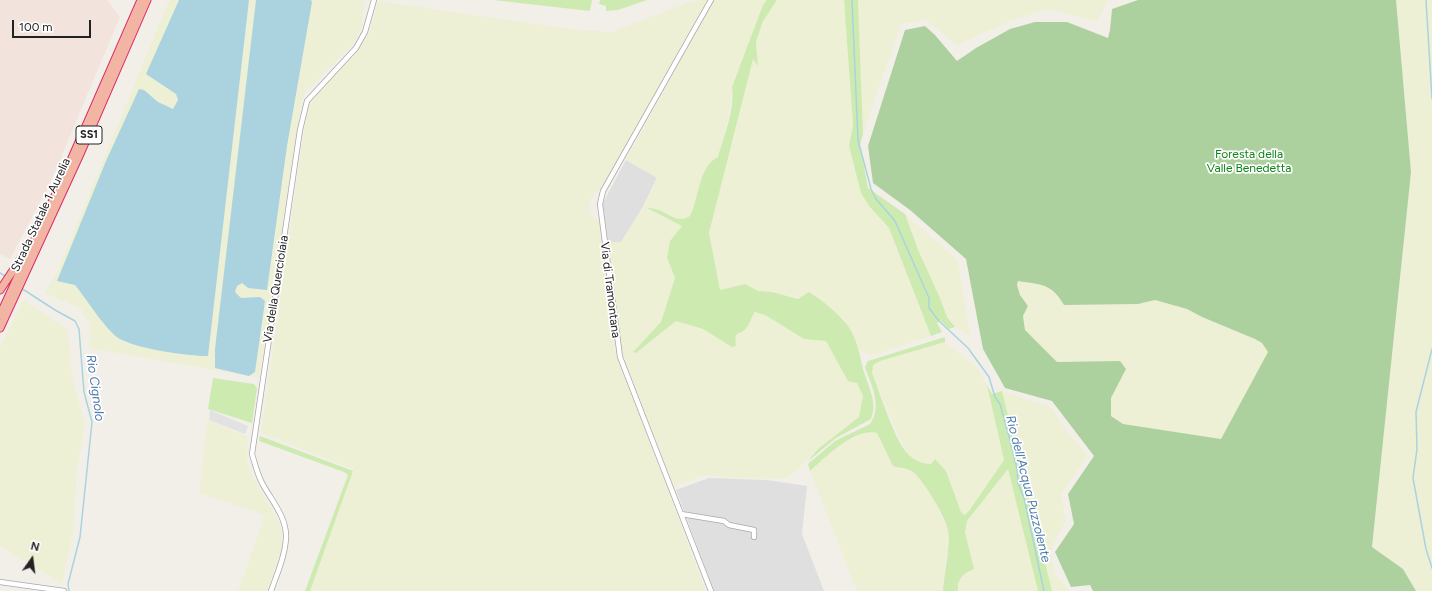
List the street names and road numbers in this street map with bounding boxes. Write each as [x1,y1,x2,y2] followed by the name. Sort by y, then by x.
[76,126,102,144] road number: SS1
[8,156,74,274] street label: Strada Statale 1 Aurelia
[260,234,292,344] street label: Via della Querciolaia
[597,241,623,339] street label: Via di Tramontana

